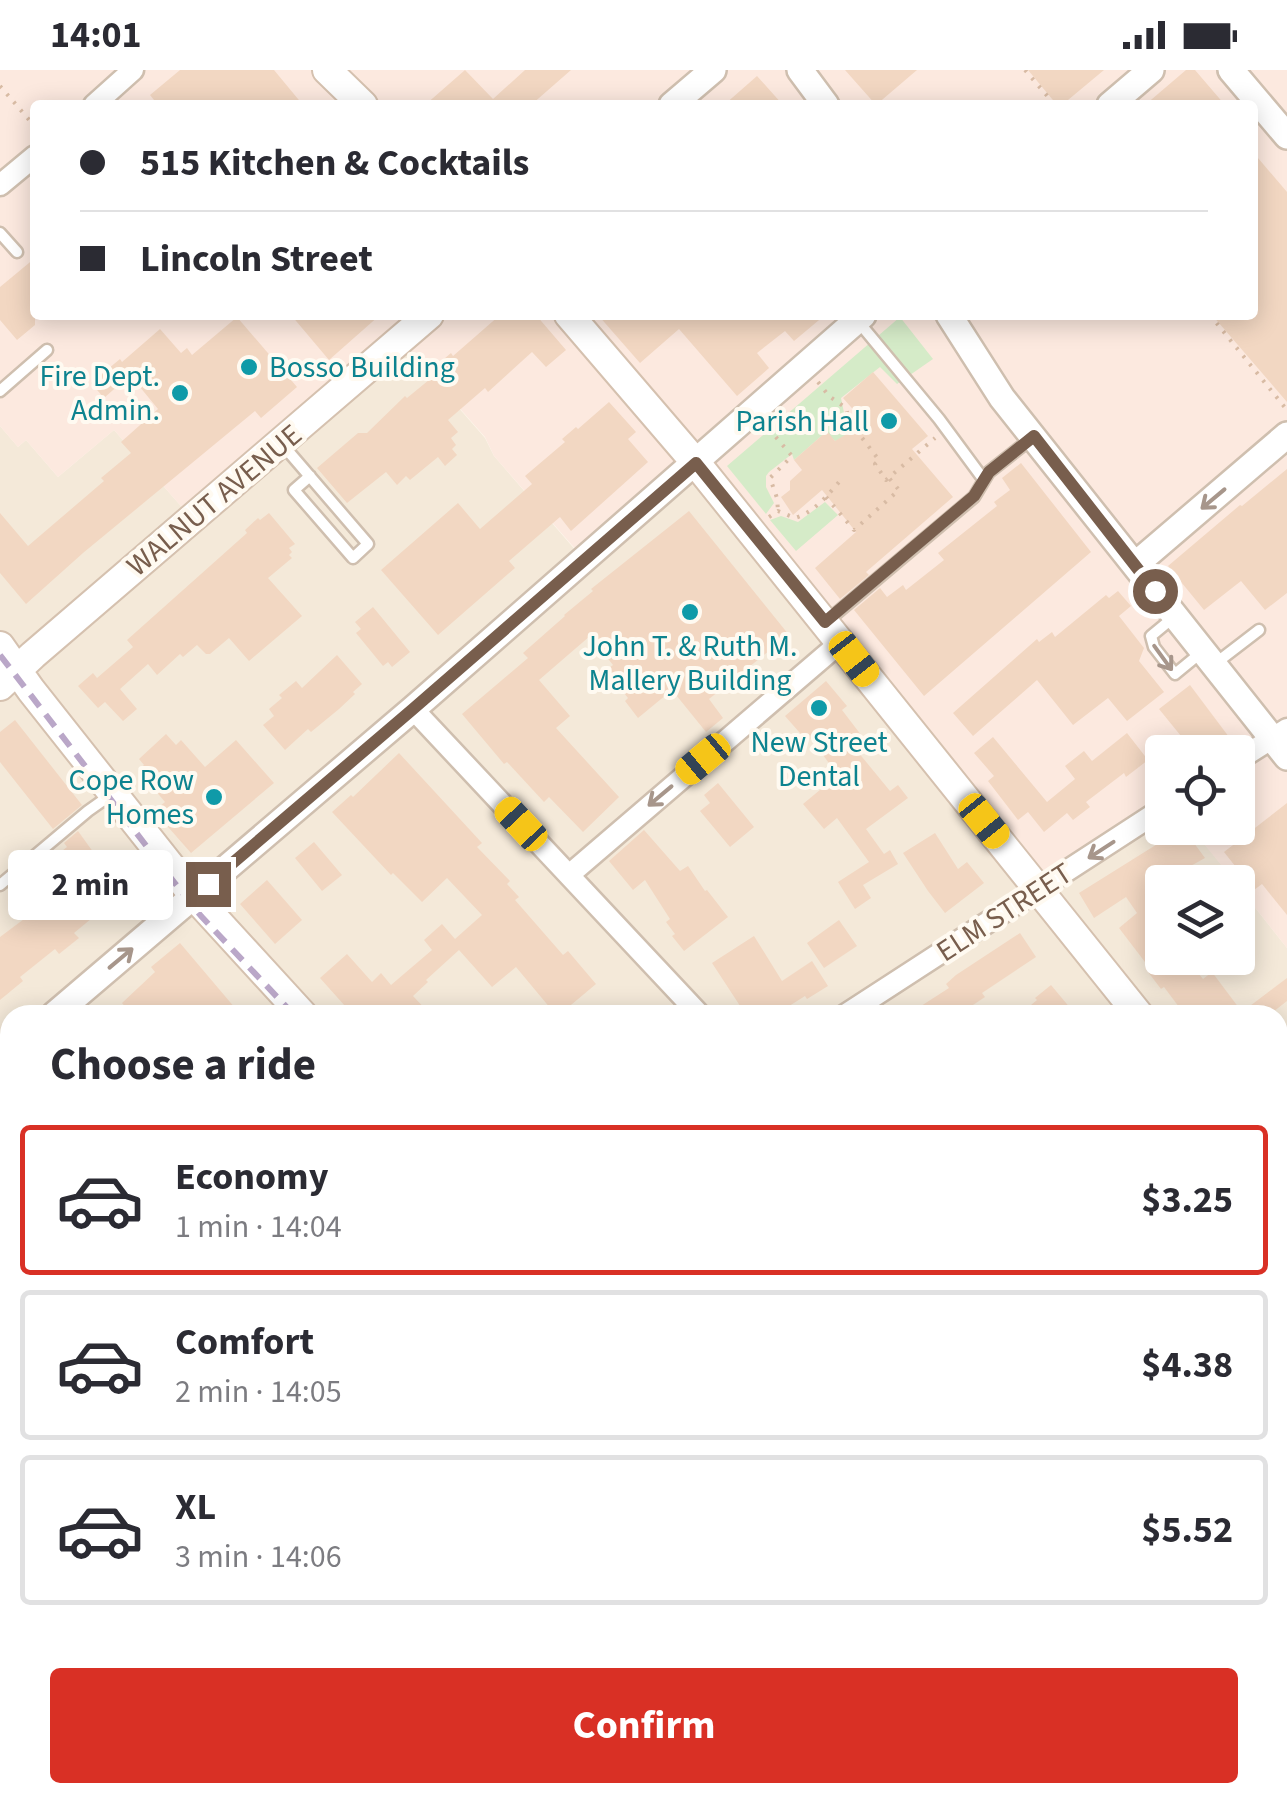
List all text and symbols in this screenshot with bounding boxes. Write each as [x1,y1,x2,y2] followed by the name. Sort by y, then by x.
[50,8,142,62] text: 14:01
[140,136,529,190] text: 515 Kitchen & Cocktails
[140,232,373,286] text: Lincoln Street
[269,346,455,389] place label: Bosso Building
[40,355,160,432] place label: Fire Dept. Admin.
[238,356,260,378] marker: Bosso Building
[169,382,191,404] marker: Fire Dept. Admin.
[736,400,869,443] place label: Parish Hall
[878,410,900,432] marker: Parish Hall
[117,414,311,587] street label: WALNUT AVENUE
[1201,488,1227,510] one-way arrow
[1133,569,1178,614] route start
[679,601,701,623] marker: John T. & Ruth M. Mallery Building
[582,625,798,702] place label: John T. & Ruth M. Mallery Building
[824,626,884,692] car
[1152,644,1173,671] one-way arrow
[808,697,830,719] marker: New Street Dental
[750,721,888,798] place label: New Street Dental
[670,728,736,790] car
[1145,735,1255,975] map controls
[1145,735,1255,845] button: locate
[69,759,194,836] place label: Cope Row Homes
[647,784,673,806] one-way arrow
[203,786,225,808] marker: Cope Row Homes
[953,788,1015,854] car
[490,792,552,856] car
[1087,839,1116,860] one-way arrow
[8,849,173,919] callout: 2 min
[928,852,1081,973] street label: ELM STREET
[52,862,129,908] text: 2 min
[186,862,231,907] route end
[1145,865,1255,975] button: layers
[108,947,134,969] one-way arrow
[50,1033,316,1097] text: Choose a ride
[175,1150,328,1204] text: Economy
[55,1155,145,1245] icon: car
[1141,1173,1233,1227] text: $3.25
[175,1204,342,1250] text: 1 min · 14:04
[175,1315,314,1369] text: Comfort
[55,1320,145,1410] icon: car
[1141,1338,1233,1392] text: $4.38
[175,1369,342,1415] text: 2 min · 14:05
[175,1480,216,1534] text: XL
[55,1485,145,1575] icon: car
[1141,1503,1233,1557] text: $5.52
[175,1534,342,1580] text: 3 min · 14:06
[50,1668,1238,1783] button: Confirm

